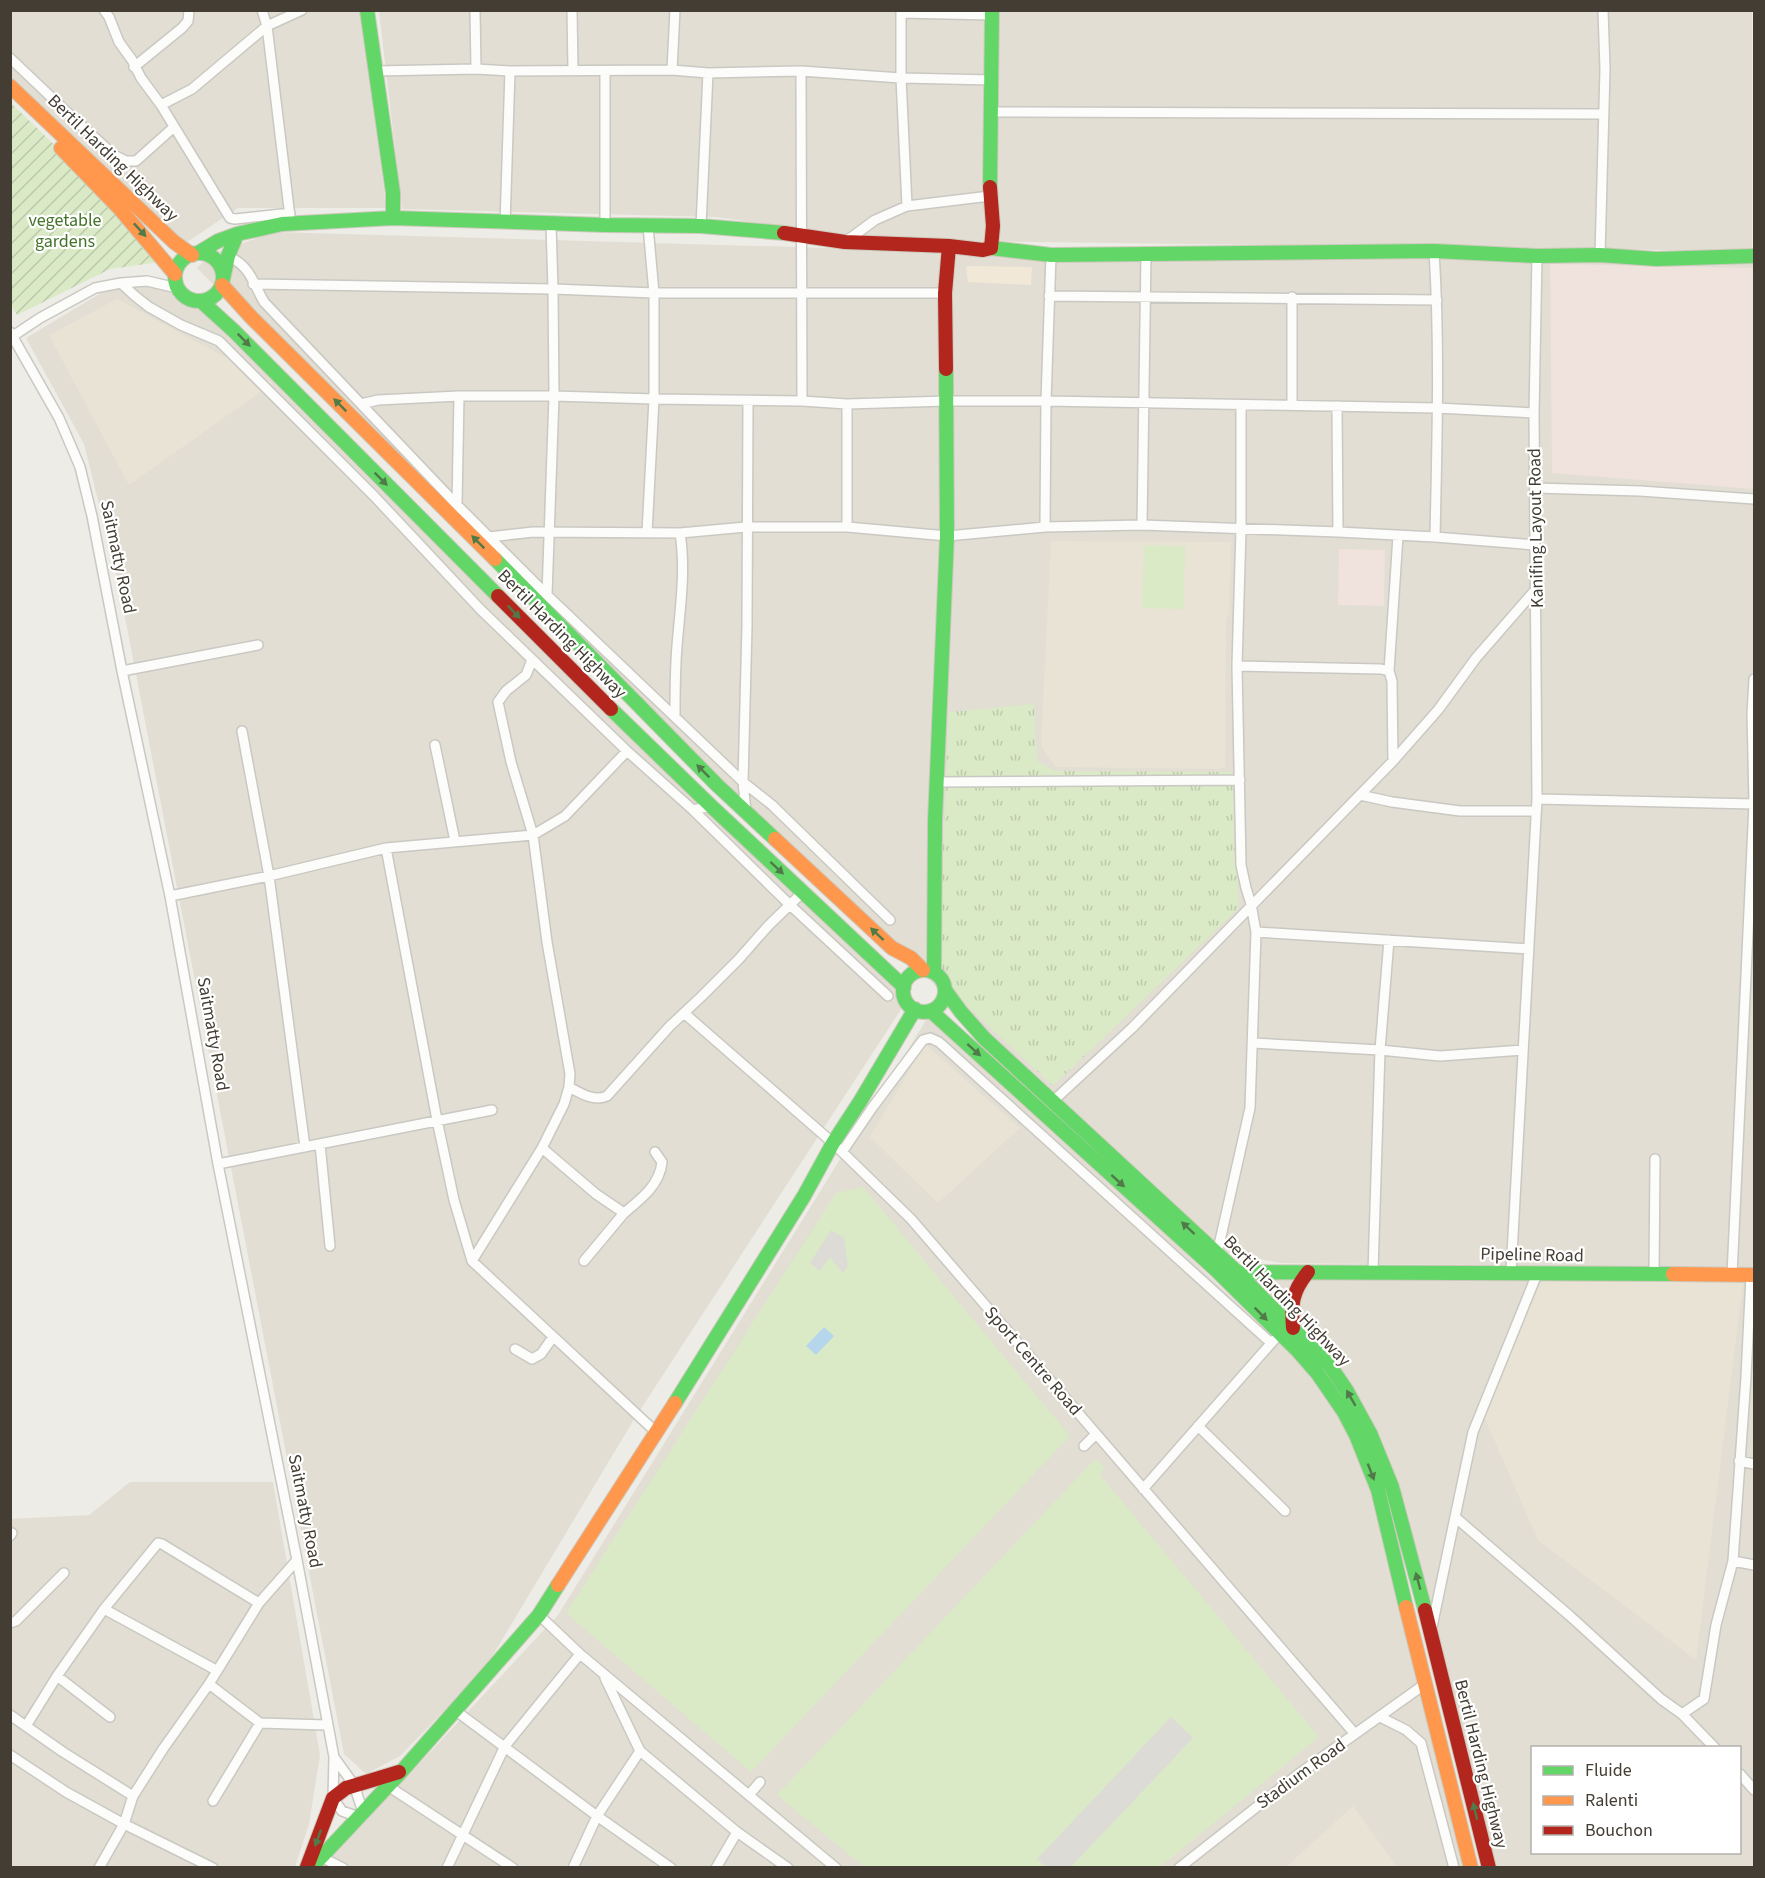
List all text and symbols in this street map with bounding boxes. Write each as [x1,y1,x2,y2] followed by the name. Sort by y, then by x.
[42,89,185,228] street label: Bertil Harding Highway
[29,208,102,254] park label: vegetable gardens
[133,222,146,237] one-way arrow
[237,333,251,348] one-way arrow
[333,398,347,412] one-way arrow
[1522,448,1550,608] street label: Kanifing Layout Road
[373,472,387,486] one-way arrow
[94,498,142,616] street label: Saitmatty Road
[471,535,485,550] one-way arrow
[492,564,633,705] street label: Bertil Harding Highway
[507,605,521,620] one-way arrow
[697,764,711,778] one-way arrow
[770,860,784,874] one-way arrow
[870,927,885,941] one-way arrow
[191,975,235,1093] street label: Saitmatty Road
[966,1043,981,1056] one-way arrow
[1111,1174,1126,1188] one-way arrow
[1181,1221,1195,1235] one-way arrow
[1218,1230,1357,1373] street label: Bertil Harding Highway
[1480,1242,1584,1268] street label: Pipeline Road
[978,1301,1088,1421] street label: Sport Centre Road
[1254,1307,1268,1321] one-way arrow
[1346,1390,1357,1406] one-way arrow
[282,1452,328,1570] street label: Saitmatty Road
[1367,1464,1377,1482] one-way arrow
[1412,1572,1422,1590] one-way arrow
[1448,1677,1514,1852] street label: Bertil Harding Highway
[1251,1733,1351,1815] street label: Stadium Road
[1531,1746,1741,1854] legend
[1585,1758,1632,1783] text: Fluide
[1585,1788,1638,1813] text: Ralenti
[1469,1802,1479,1820] one-way arrow
[1585,1818,1653,1843] text: Bouchon
[312,1829,322,1847] one-way arrow

